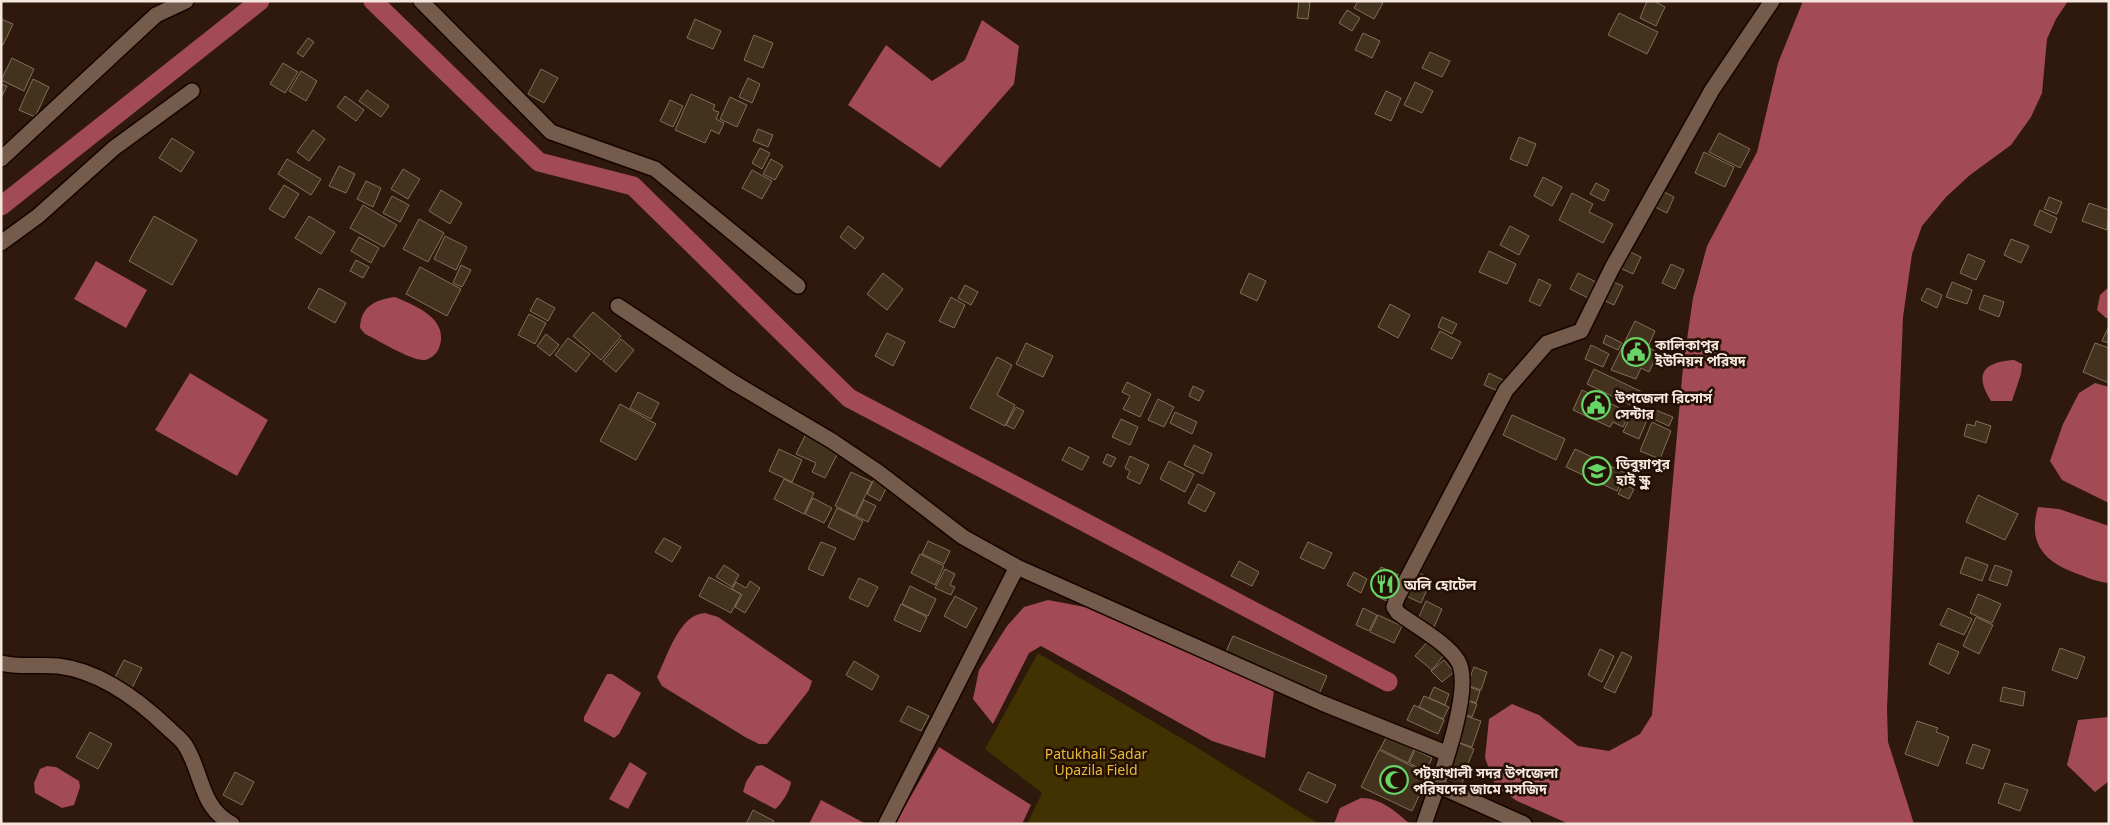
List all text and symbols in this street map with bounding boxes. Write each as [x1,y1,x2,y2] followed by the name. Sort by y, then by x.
[1654,335,1747,370] place label: কালিকাপুর ইউনিয়ন পরিষদ
[1621,337,1651,367] public building icon: কালিকাপুর ইউনিয়ন পরিষদ
[1614,388,1713,423] place label: উপজেলা রিসোর্স সেন্টার
[1581,390,1611,420] public building icon: উপজেলা রিসোর্স সেন্টার
[1615,454,1670,489] place label: ডিবুয়াপুর হাই স্কুল
[1582,456,1612,486] school or university icon: ডিবুয়াপুর হাই স্কুল
[1370,569,1400,599] restaurant icon: অলি হোটেল
[1403,575,1477,594] place label: অলি হোটেল
[1045,744,1148,779] park label: Patukhali Sadar Upazila Field
[1413,763,1559,798] place label: পটুয়াখালী সদর উপজেলা পরিষদের জামে মসজিদ
[1379,765,1409,795] mosque icon: পটুয়াখালী সদর উপজেলা পরিষদের জামে মসজিদ

